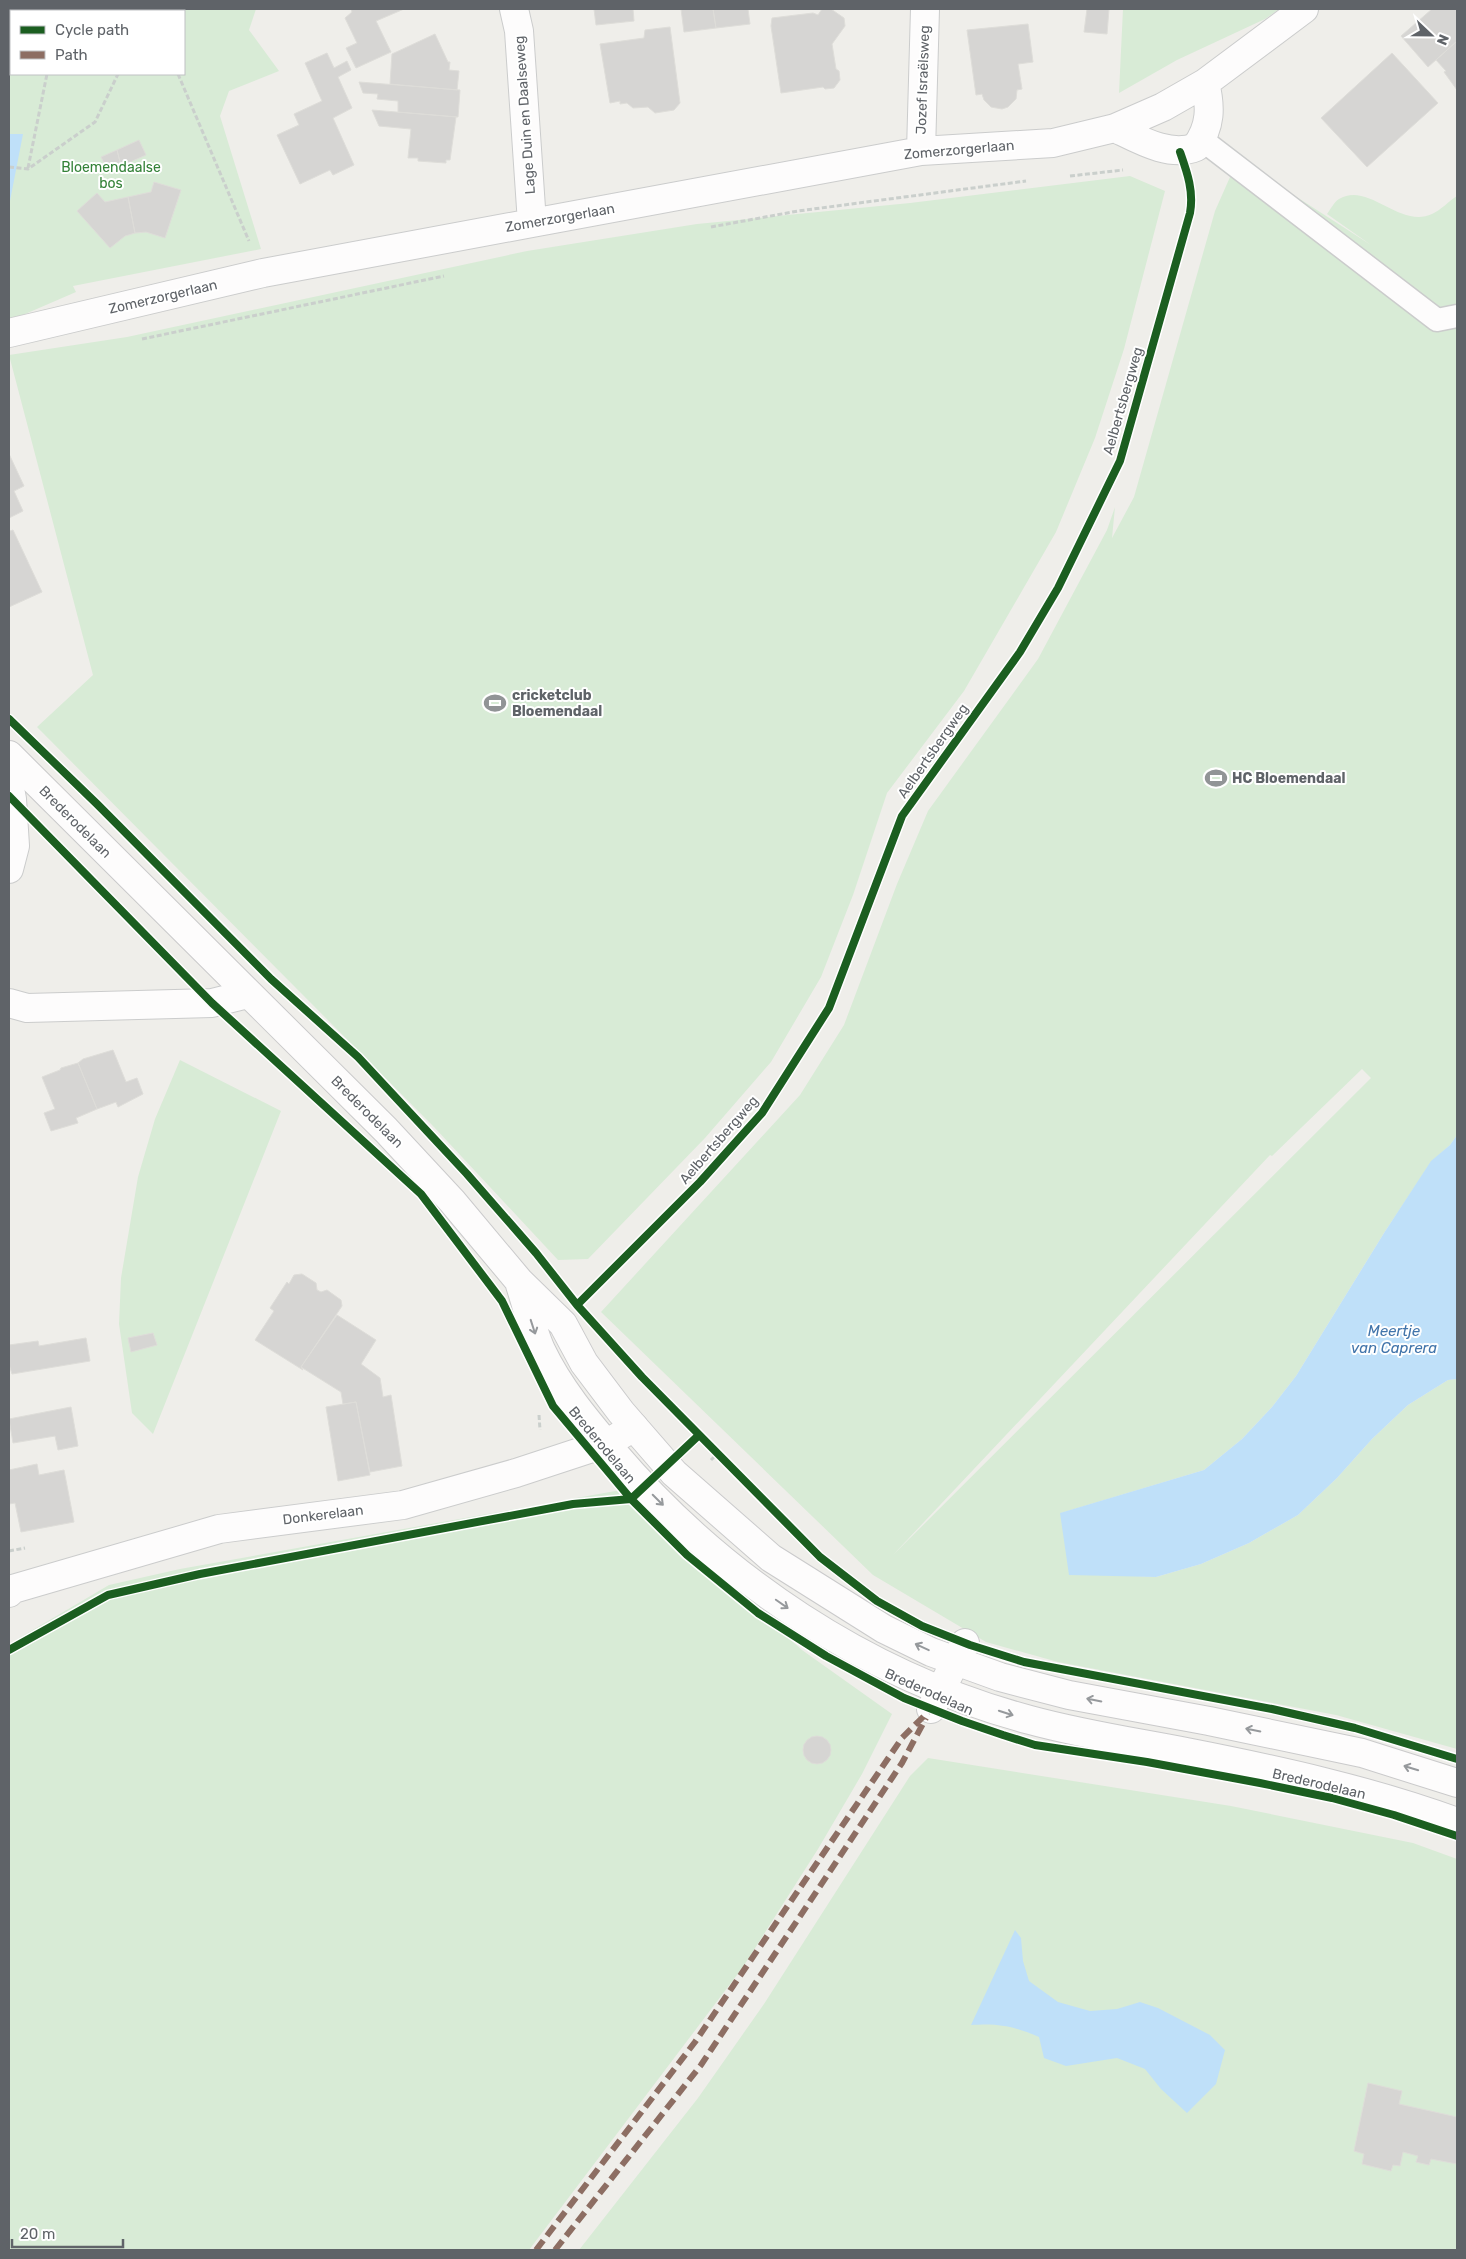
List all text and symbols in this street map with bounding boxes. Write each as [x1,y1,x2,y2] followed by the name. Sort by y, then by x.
[10,10,185,75] legend
[1406,10,1456,60] north arrow
[55,21,129,39] text: Cycle path
[913,25,933,135] street label: Jozef Israëlsweg
[1433,32,1452,48] text: N
[511,35,539,195] street label: Lage Duin en Daalseweg
[55,46,88,64] text: Path
[903,137,1015,163] street label: Zomerzorgerlaan
[61,159,161,192] park label: Bloemendaalse bos
[504,200,616,236] street label: Zomerzorgerlaan
[107,276,219,318] street label: Zomerzorgerlaan
[1099,345,1147,457] street label: Aelbertsbergweg
[512,687,602,720] place label: cricketclub Bloemendaal
[482,690,508,716] sports icon: cricketclub Bloemendaal
[894,700,972,802] street label: Aelbertsbergweg
[1203,765,1229,791] sports icon: HC Bloemendaal
[1232,770,1345,787] place label: HC Bloemendaal
[35,782,115,862] street label: Brederodelaan
[327,1072,407,1152] street label: Brederodelaan
[676,1092,762,1188] street label: Aelbertsbergweg
[529,1319,539,1335] one-way arrow
[1351,1322,1437,1357] water label: Meertje van Caprera
[565,1403,639,1487] street label: Brederodelaan
[652,1494,664,1506] one-way arrow
[282,1502,364,1528] street label: Donkerelaan
[775,1599,789,1609] one-way arrow
[915,1642,930,1651] one-way arrow
[882,1665,976,1719] street label: Brederodelaan
[1086,1694,1102,1704] one-way arrow
[997,1709,1013,1718] one-way arrow
[1246,1724,1262,1734] one-way arrow
[1403,1763,1419,1773] one-way arrow
[1271,1765,1367,1803] street label: Brederodelaan
[12,2216,124,2248] scale bar
[20,2225,55,2243] text: 20 m

